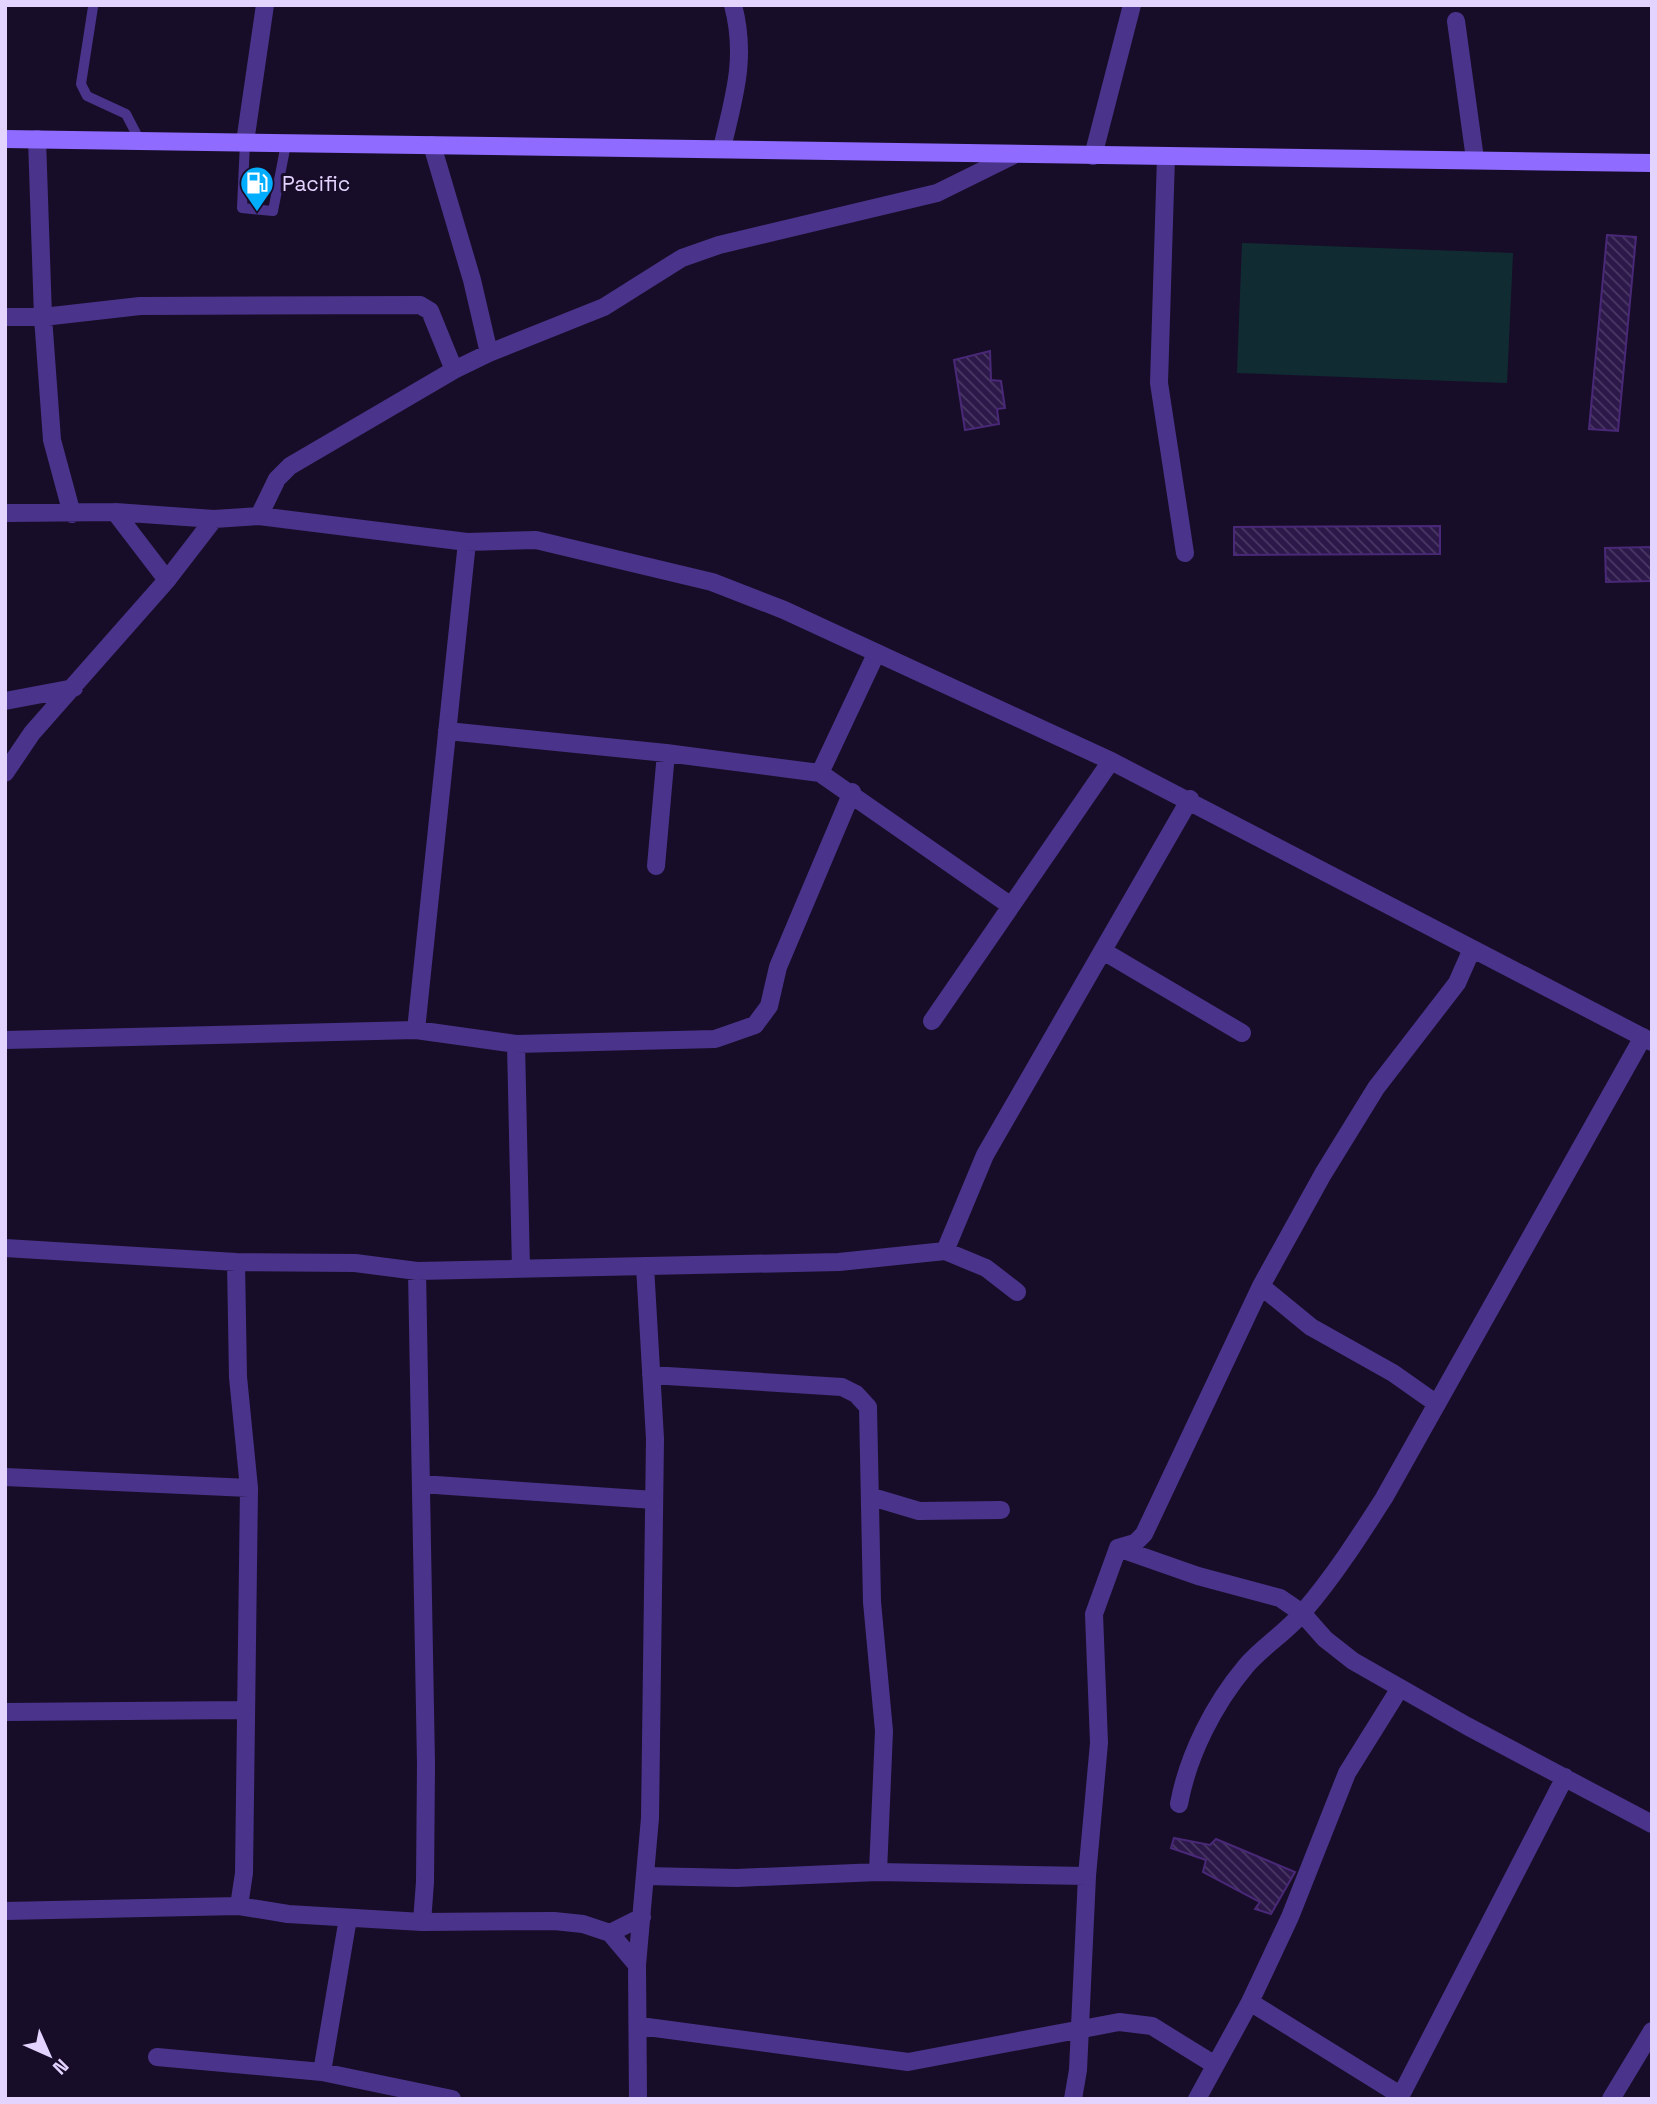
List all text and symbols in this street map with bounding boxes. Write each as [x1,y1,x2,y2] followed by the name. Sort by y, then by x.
[238,164,276,213] fuel station icon: Pacific
[282,170,350,197] place label: Pacific
[14,2020,84,2090] north arrow
[47,2053,74,2080] text: N

